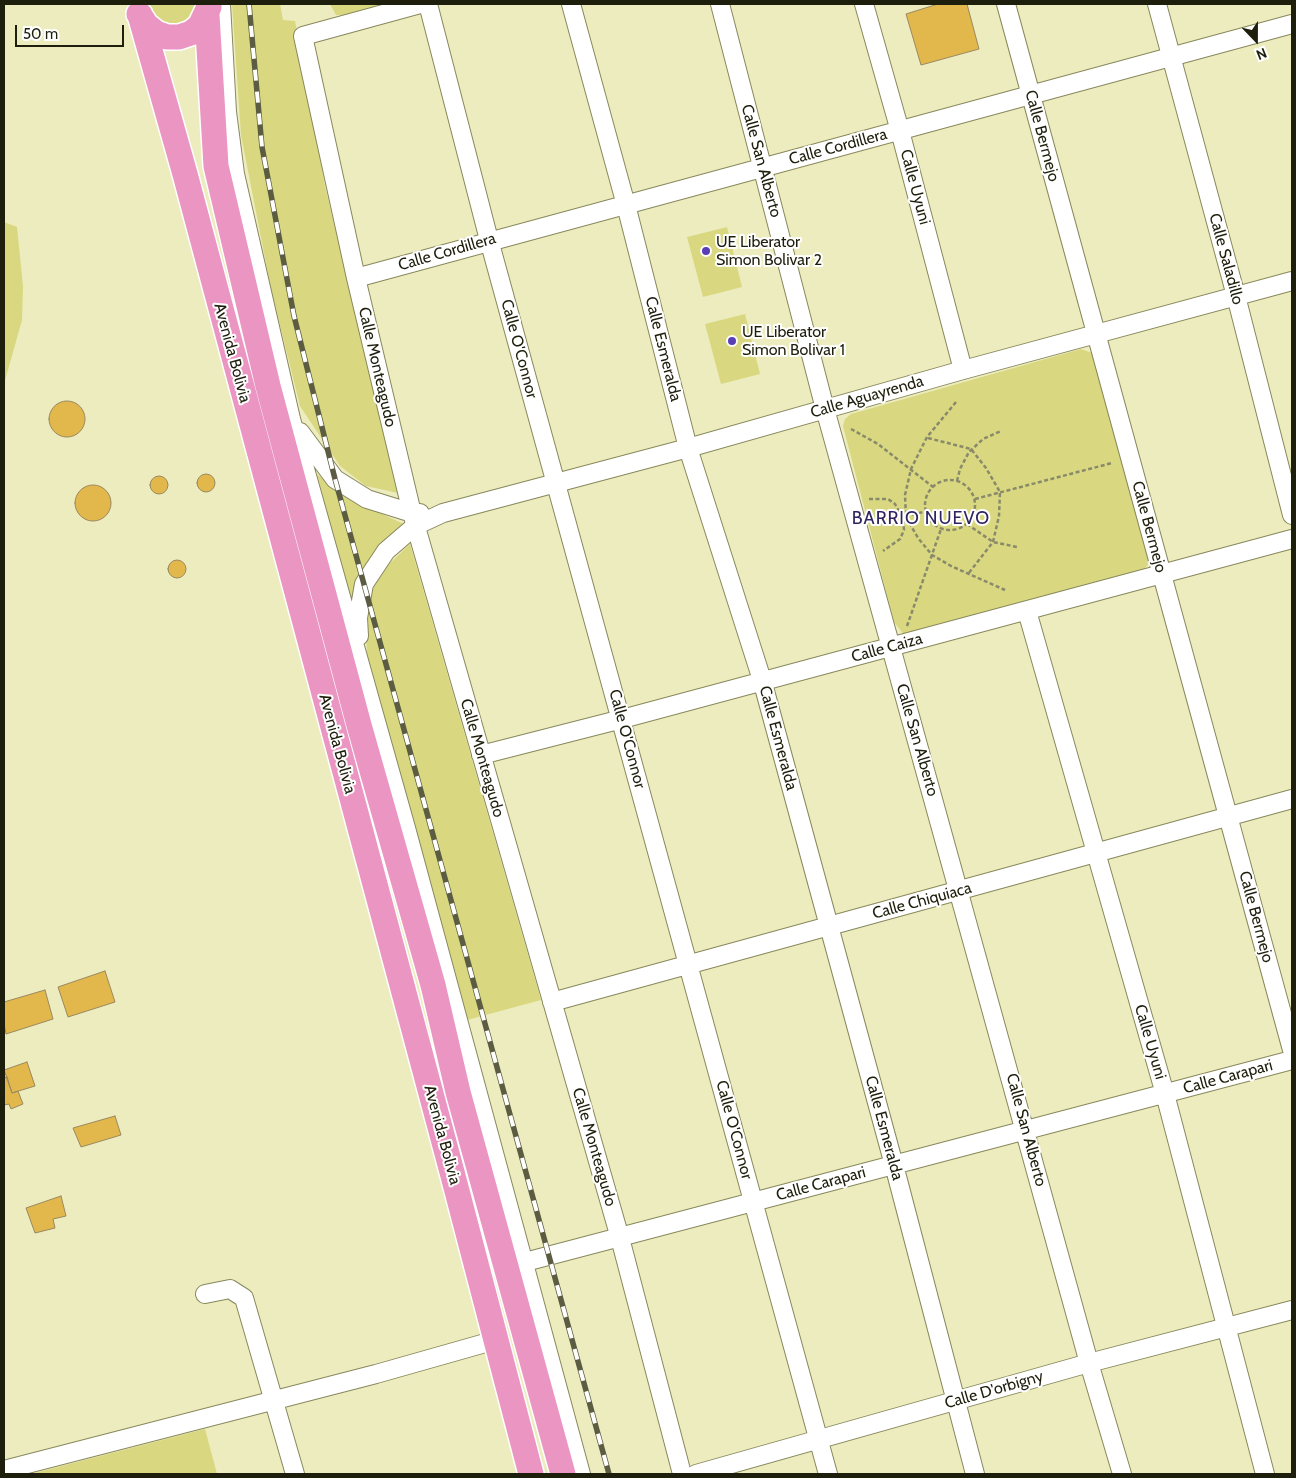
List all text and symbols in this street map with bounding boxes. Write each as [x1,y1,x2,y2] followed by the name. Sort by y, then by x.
[18,15,126,47] scale bar
[1231,15,1281,65] north arrow
[23,25,58,43] text: 50 m
[1254,44,1270,64] text: N
[1021,88,1063,184] street label: Calle Bermejo
[737,102,785,220] street label: Calle San Alberto
[787,125,889,169] street label: Calle Cordillera
[896,147,934,227] street label: Calle Uyuni
[1205,211,1247,307] street label: Calle Saladillo
[396,229,498,275] street label: Calle Cordillera
[716,232,822,270] place label: UE Liberator Simon Bolivar 2
[700,245,712,257] marker: UE Liberator Simon Bolivar 2
[641,295,685,403] street label: Calle Esmeralda
[497,297,541,401] street label: Calle O'Connor
[210,301,254,405] street label: Avenida Bolivia
[354,305,400,429] street label: Calle Monteagudo
[742,322,845,360] place label: UE Liberator Simon Bolivar 1
[726,335,738,347] marker: UE Liberator Simon Bolivar 1
[808,372,926,422] street label: Calle Aguayrenda
[1128,479,1170,575] street label: Calle Bermejo
[850,508,992,530] district label: BARRIO NUEVO
[849,629,925,667] street label: Calle Caiza
[892,682,942,798] street label: Calle San Alberto
[755,684,801,792] street label: Calle Esmeralda
[605,687,649,791] street label: Calle O'Connor
[315,692,359,796] street label: Avenida Bolivia
[456,697,508,819] street label: Calle Monteagudo
[1235,869,1277,965] street label: Calle Bermejo
[870,879,974,923] street label: Calle Chiquiaca
[1130,1002,1170,1082] street label: Calle Uyuni
[1181,1056,1275,1098] street label: Calle Carapari
[1002,1071,1050,1189] street label: Calle San Alberto
[861,1074,907,1182] street label: Calle Esmeralda
[712,1078,756,1182] street label: Calle O'Connor
[420,1083,464,1187] street label: Avenida Bolivia
[568,1086,620,1208] street label: Calle Monteagudo
[774,1163,868,1205] street label: Calle Carapari
[942,1367,1046,1413] street label: Calle D'orbigny

